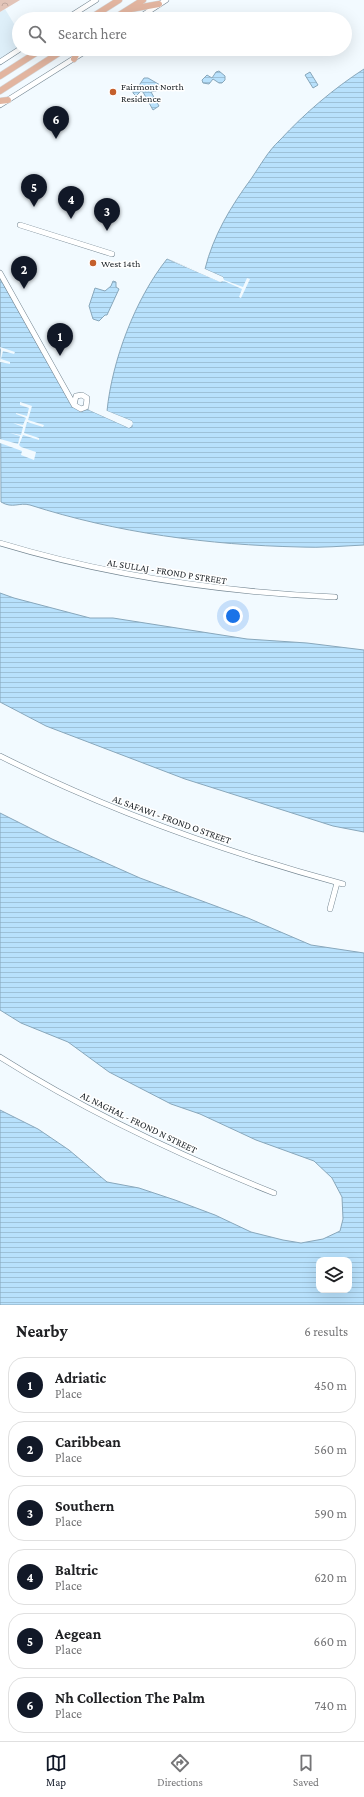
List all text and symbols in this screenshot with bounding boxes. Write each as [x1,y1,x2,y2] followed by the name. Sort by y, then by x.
[12,12,352,56] search box
[26,23,48,45] icon: search
[58,26,127,42] text: Search here
[121,81,184,104] place label: Fairmont North Residence
[108,87,118,97] marker: Fairmont North Residence
[43,106,69,139] pin: 6
[21,174,47,207] pin: 5
[58,186,84,219] pin: 4
[94,198,120,231] pin: 3
[11,256,37,289] pin: 2
[88,258,98,268] marker: West 14th
[101,258,141,269] place label: West 14th
[47,323,73,356] pin: 1
[106,557,228,586] street label: AL SULLAJ - FROND P STREET
[223,606,243,626] your location
[111,793,233,846] street label: AL SAFAWI - FROND O STREET
[79,1089,199,1156] street label: AL NAGHAL - FROND N STREET
[316,1257,352,1293] map controls
[316,1257,352,1293] button: layers
[16,1322,68,1341] text: Nearby
[304,1324,348,1339] text: 6 results
[55,1370,106,1386] text: Adriatic
[28,1378,32,1393] text: 1
[314,1378,347,1393] text: 450 m
[55,1386,82,1401] text: Place
[55,1434,121,1450] text: Caribbean
[27,1442,33,1457] text: 2
[314,1442,347,1457] text: 560 m
[55,1450,82,1465] text: Place
[55,1498,114,1514] text: Southern
[27,1506,33,1521] text: 3
[314,1506,347,1521] text: 590 m
[55,1514,82,1529] text: Place
[55,1562,98,1578] text: Baltric
[26,1570,34,1585] text: 4
[314,1570,347,1585] text: 620 m
[55,1578,82,1593] text: Place
[55,1626,101,1642] text: Aegean
[27,1634,33,1649] text: 5
[314,1634,347,1649] text: 660 m
[55,1642,82,1657] text: Place
[55,1690,205,1706] text: Nh Collection The Palm
[26,1698,34,1713] text: 6
[315,1698,347,1713] text: 740 m
[55,1706,82,1721] text: Place
[45,1752,67,1788] tab: Map
[157,1752,203,1788] tab: Directions
[293,1752,319,1788] tab: Saved

